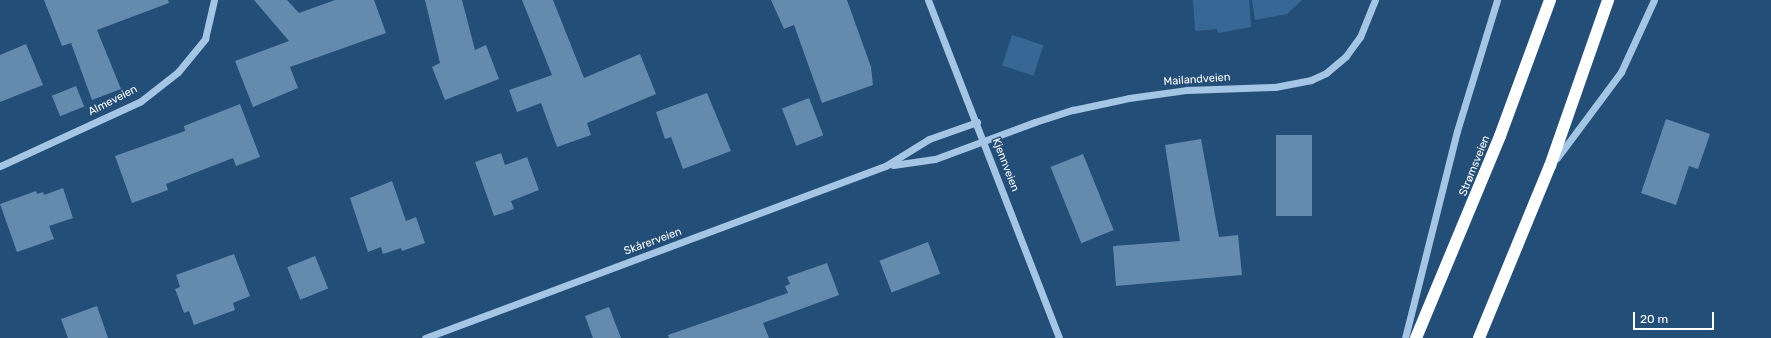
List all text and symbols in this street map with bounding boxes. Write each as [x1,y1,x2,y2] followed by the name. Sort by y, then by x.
[1163,71,1231,89] street label: Mailandveien
[86,83,140,119] street label: Almeveien
[1457,134,1493,198] street label: Strømsveien
[989,136,1021,194] street label: Kjennveien
[622,225,684,259] street label: Skårerveien
[1635,304,1716,330] scale bar
[1640,312,1668,326] text: 20 m

